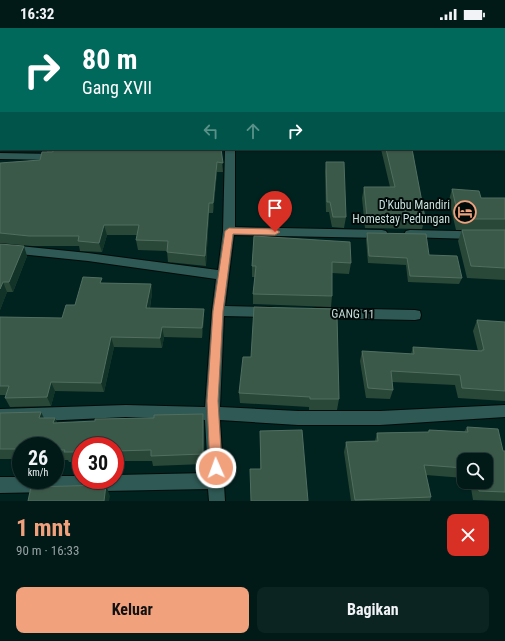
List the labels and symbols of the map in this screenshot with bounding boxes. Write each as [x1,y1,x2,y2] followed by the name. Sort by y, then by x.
[258,191,292,232] pin
[352,198,450,226] place label: D'Kubu Mandiri Homestay Pedungan
[452,199,478,225] hotel icon: D'Kubu Mandiri Homestay Pedungan
[331,307,375,321] street label: GANG 11
[72,437,124,489] speed limit sign: 30
[195,447,237,489] position arrow

